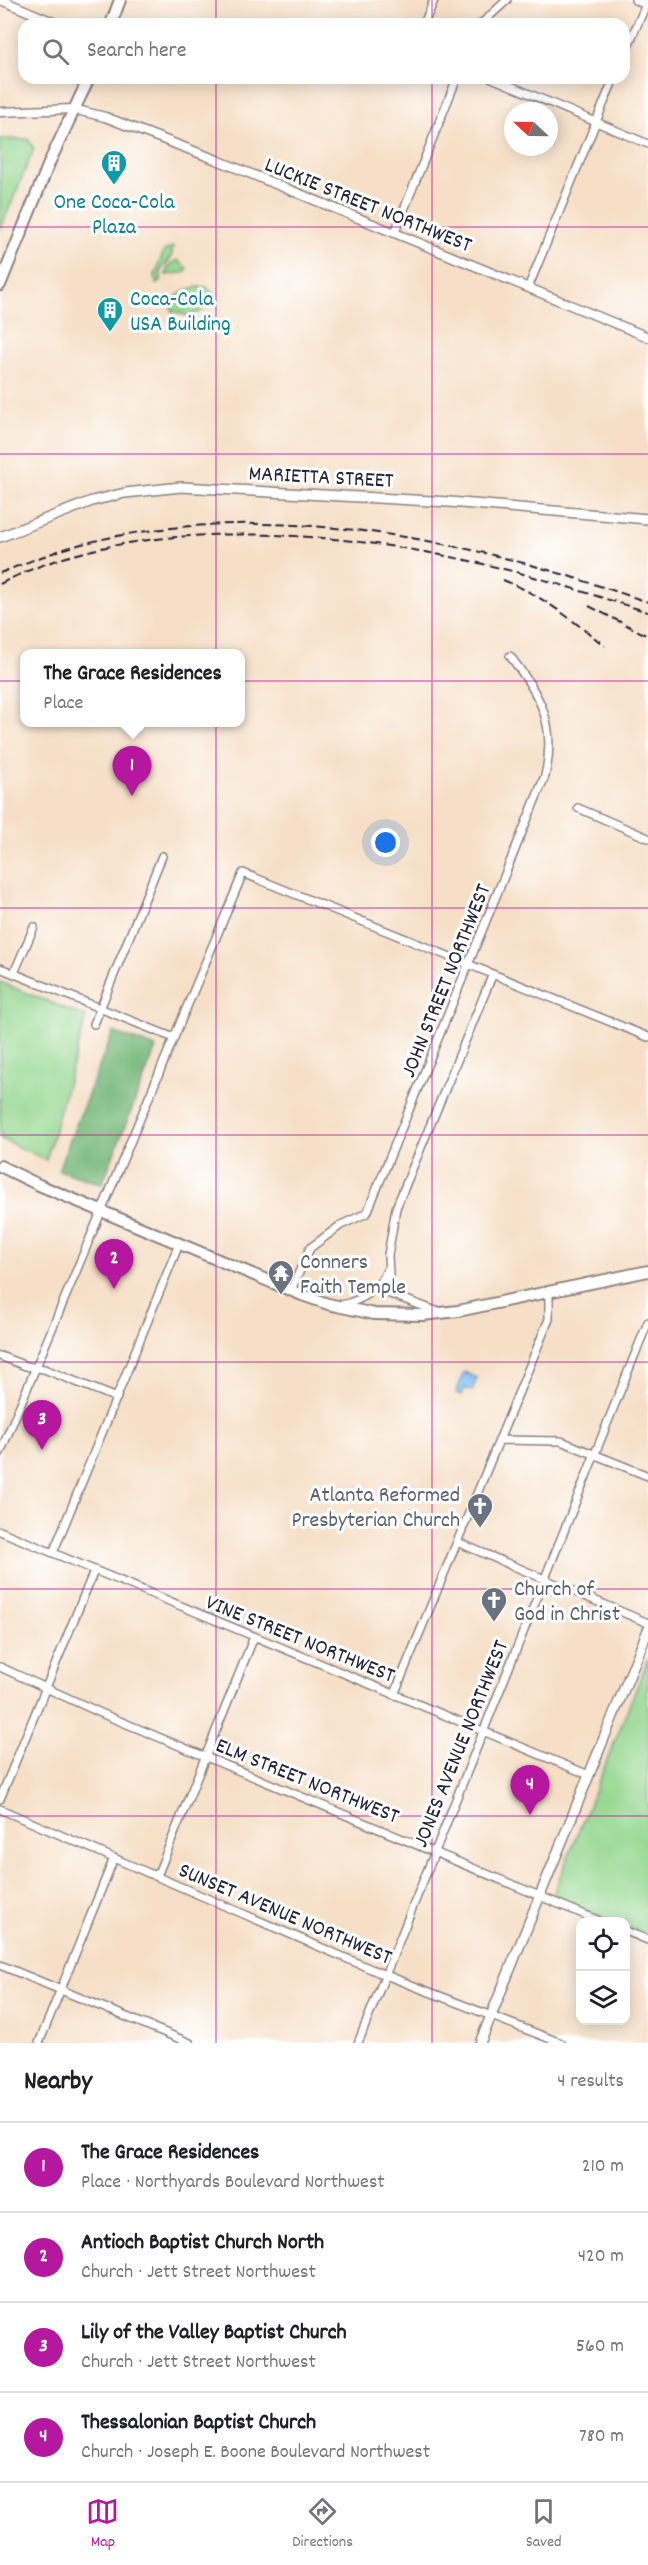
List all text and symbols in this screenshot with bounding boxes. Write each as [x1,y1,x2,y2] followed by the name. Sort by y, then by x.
[18,18,630,84] search box
[39,35,72,68] icon: search
[87,36,186,67] text: Search here
[504,102,558,156] north arrow
[99,148,129,186] building icon: One Coca-Cola Plaza
[259,150,476,262] street label: LUCKIE STREET NORTHWEST
[53,188,175,244] place label: One Coca-Cola Plaza
[130,285,231,341] place label: Coca-Cola USA Building
[95,295,125,333] building icon: Coca-Cola USA Building
[248,459,394,498] street label: MARIETTA STREET
[20,649,245,727] popup
[43,659,222,690] text: The Grace Residences
[43,690,83,718] text: Place
[112,746,152,796] pin: 1
[371,828,400,857] your location
[394,880,500,1083] street label: JOHN STREET NORTHWEST
[94,1240,134,1289] pin: 2
[300,1248,406,1304] place label: Conners Faith Temple
[266,1258,296,1296] temple icon: Conners Faith Temple
[22,1400,62,1450] pin: 3
[291,1481,460,1537] place label: Atlanta Reformed Presbyterian Church
[465,1491,495,1529] church icon: Atlanta Reformed Presbyterian Church
[514,1575,620,1631] place label: Church of God in Christ
[479,1585,509,1623] church icon: Church of God in Christ
[200,1588,399,1692] street label: VINE STREET NORTHWEST
[407,1636,518,1852] street label: JONES AVENUE NORTHWEST
[210,1731,403,1833] street label: ELM STREET NORTHWEST
[510,1766,550,1815] pin: 4
[173,1856,396,1974] street label: SUNSET AVENUE NORTHWEST
[576,1917,630,2025] map controls
[576,1917,630,1971] button: locate
[576,1971,630,2025] button: layers
[24,2064,92,2101] text: Nearby
[557,2068,624,2096] text: 4 results
[81,2138,259,2169] text: The Grace Residences
[41,2153,46,2181] text: 1
[582,2153,624,2181] text: 210 m
[81,2169,385,2197] text: Place · Northyards Boulevard Northwest
[81,2228,324,2259] text: Antioch Baptist Church North
[39,2243,48,2271] text: 2
[578,2243,624,2271] text: 420 m
[81,2259,316,2287] text: Church · Jett Street Northwest
[81,2318,347,2349] text: Lily of the Valley Baptist Church
[39,2333,48,2361] text: 3
[576,2333,624,2361] text: 560 m
[81,2349,316,2377] text: Church · Jett Street Northwest
[81,2408,316,2439] text: Thessalonian Baptist Church
[39,2423,48,2451] text: 4
[579,2423,624,2451] text: 780 m
[81,2439,430,2467] text: Church · Joseph E. Boone Boulevard Northwest
[86,2495,119,2554] tab: Map
[292,2495,353,2554] tab: Directions
[526,2495,562,2554] tab: Saved

